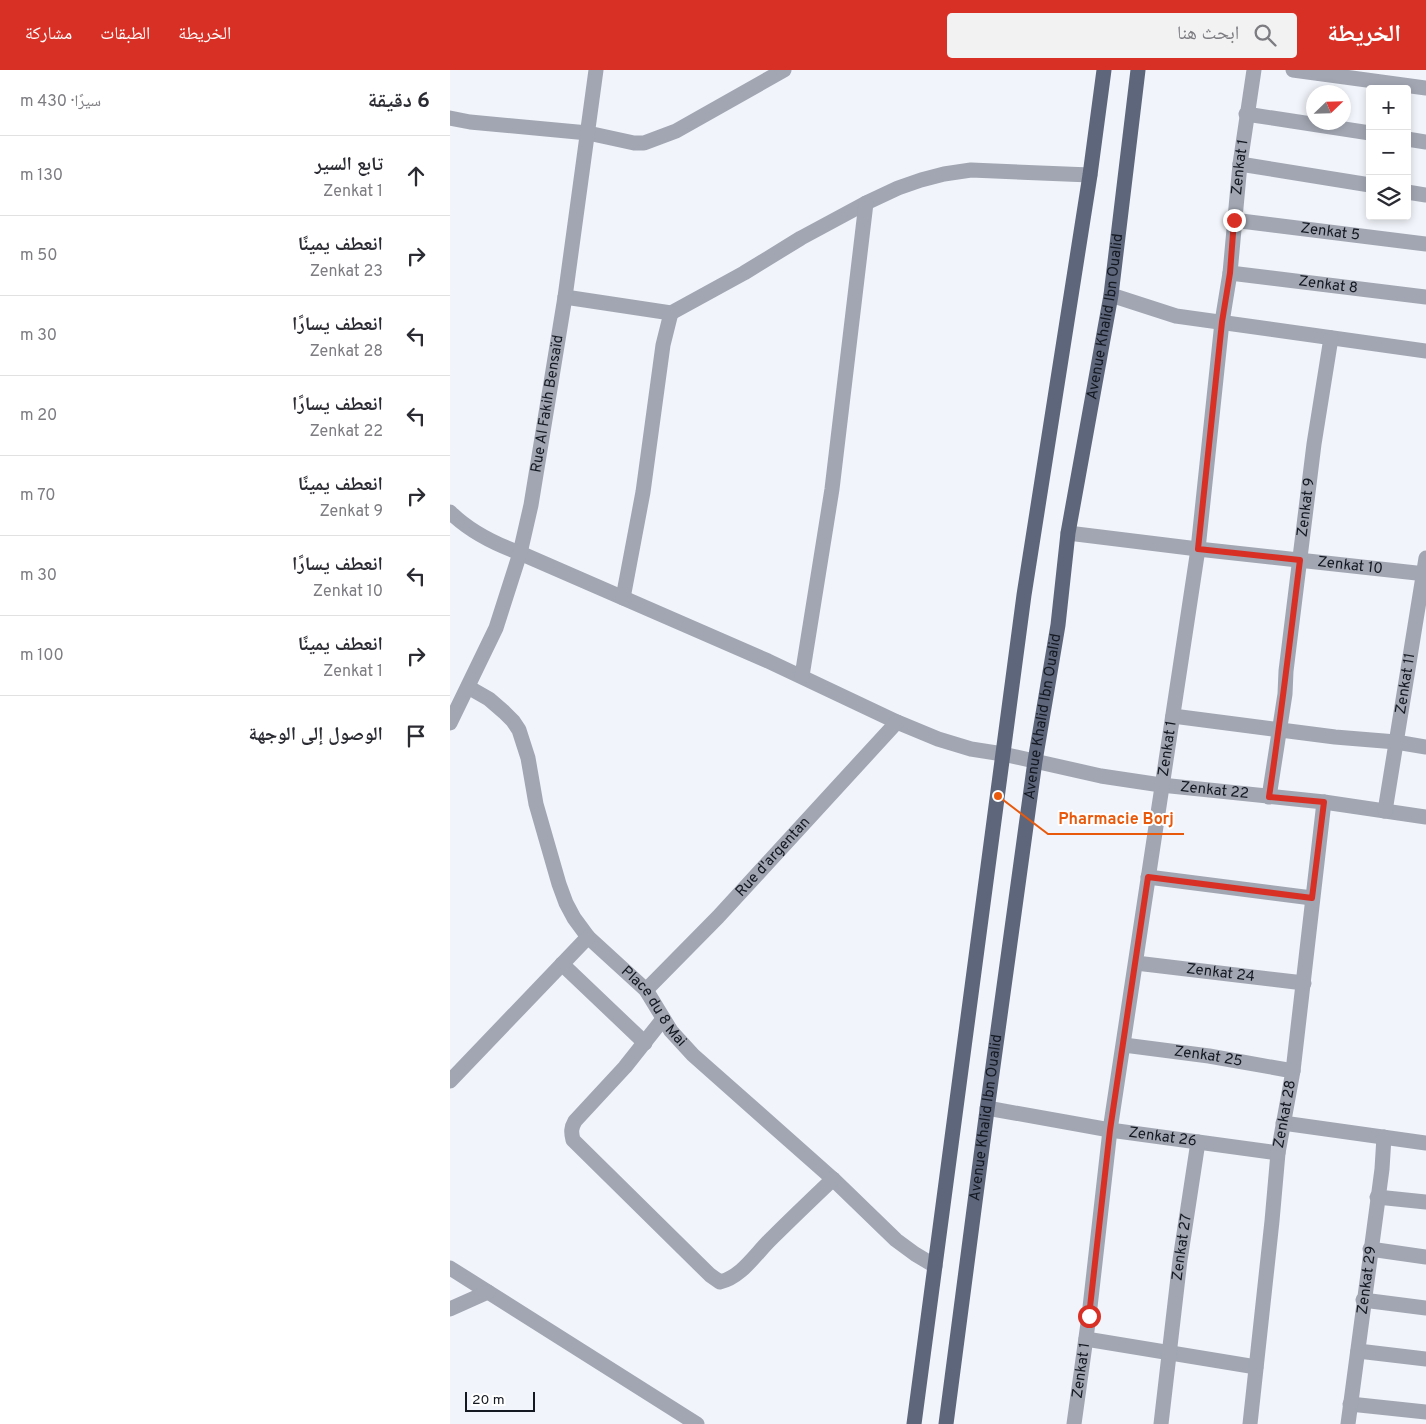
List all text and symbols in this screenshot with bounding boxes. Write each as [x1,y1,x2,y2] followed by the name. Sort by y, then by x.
[947,13,1297,58] search box
[1327,20,1401,50] text: الخريطة
[1251,21,1279,49] icon: search
[1177,22,1239,46] text: ابحث هنا
[25,23,72,46] text: مشاركة
[100,23,150,46] text: الطبقات
[178,23,231,46] text: الخريطة
[1306,85,1351,130] north arrow
[1366,85,1411,220] map controls
[1366,85,1411,130] button: +
[368,88,430,115] text: 6 دقيقة
[20,92,101,112] text: سيرًا · 430 m
[1366,130,1411,175] button: −
[1228,138,1253,196] street label: Zenkat 1
[315,153,383,177] text: تابع السير
[402,162,430,190] icon: ahead
[20,166,63,186] text: 130 m
[1366,175,1411,220] button: layers
[323,182,383,202] text: Zenkat 1
[1223,209,1246,232] route end
[1299,219,1361,245] street label: Zenkat 5
[298,233,383,257] text: انعطف يمينًا
[1083,233,1128,401] street label: Avenue Khalid Ibn Oualid
[402,242,430,270] icon: right
[20,246,58,266] text: 50 m
[310,262,383,282] text: Zenkat 23
[1297,272,1359,298] street label: Zenkat 8
[292,313,383,337] text: انعطف يسارًا
[402,322,430,350] icon: left
[20,326,57,346] text: 30 m
[527,334,568,474] street label: Rue Al Fakih Bensaïd
[309,342,383,362] text: Zenkat 28
[292,393,383,417] text: انعطف يسارًا
[402,402,430,430] icon: left
[20,406,57,426] text: 20 m
[309,422,383,442] text: Zenkat 22
[298,473,383,497] text: انعطف يمينًا
[1293,477,1319,538] street label: Zenkat 9
[402,482,430,510] icon: right
[20,486,55,506] text: 70 m
[320,502,383,522] text: Zenkat 9
[292,553,383,577] text: انعطف يسارًا
[1316,553,1384,579] street label: Zenkat 10
[402,562,430,590] icon: left
[20,566,57,586] text: 30 m
[313,582,383,602] text: Zenkat 10
[1020,632,1066,801] street label: Avenue Khalid Ibn Oualid
[298,633,383,657] text: انعطف يمينًا
[402,642,430,670] icon: right
[20,646,64,666] text: 100 m
[1391,652,1420,716] street label: Zenkat 11
[323,662,383,682] text: Zenkat 1
[1154,719,1181,778] street label: Zenkat 1
[402,722,430,750] icon: arrive
[249,723,383,747] text: الوصول إلى الوجهة
[1179,778,1250,804] street label: Zenkat 22
[1048,803,1184,834] callout: Pharmacie Borj
[1058,810,1174,830] text: Pharmacie Borj
[732,813,815,901] street label: Rue d'argentan
[1185,960,1256,987] street label: Zenkat 24
[617,962,690,1051] street label: Place du 8 Mai
[966,1033,1007,1202] street label: Avenue Khalid Ibn Oualid
[1173,1042,1244,1071] street label: Zenkat 25
[1270,1078,1301,1150] street label: Zenkat 28
[1127,1123,1198,1151] street label: Zenkat 26
[1168,1212,1196,1282] street label: Zenkat 27
[1353,1245,1381,1316] street label: Zenkat 29
[1078,1305,1101,1328] route start
[1068,1341,1095,1400] street label: Zenkat 1
[465,1389,535,1412] scale bar
[472,1392,505,1409] text: 20 m

